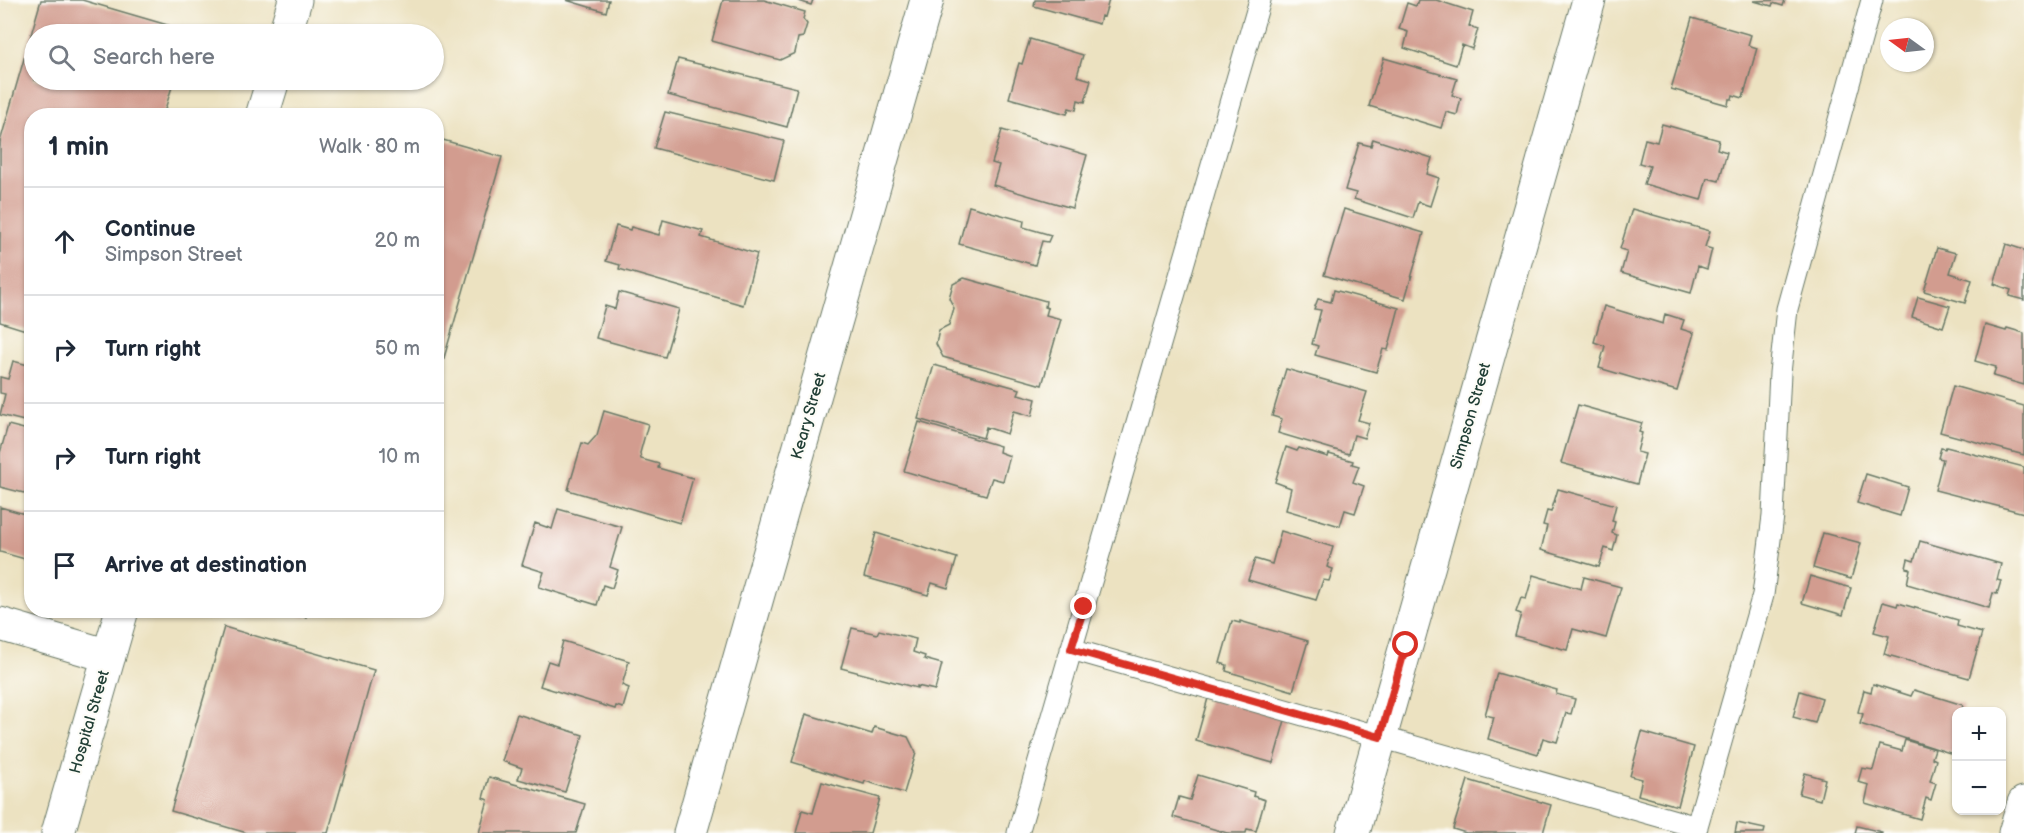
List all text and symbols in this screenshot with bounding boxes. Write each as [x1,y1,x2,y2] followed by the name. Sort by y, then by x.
[1880,18,1934,72] north arrow
[24,24,444,90] search box
[45,41,78,74] icon: search
[93,44,215,71] text: Search here
[48,132,109,163] text: 1 min
[319,135,420,159] text: Walk · 80 m
[105,216,195,243] text: Continue
[48,225,81,258] icon: ahead
[375,229,420,253] text: 20 m
[105,243,242,267] text: Simpson Street
[48,333,81,366] icon: right
[105,336,201,363] text: Turn right
[375,337,420,361] text: 50 m
[1447,360,1495,471] street label: Simpson Street
[788,370,830,462] street label: Keary Street
[48,441,81,474] icon: right
[105,444,201,471] text: Turn right
[379,445,420,469] text: 10 m
[48,549,81,582] icon: arrive
[105,552,307,579] text: Arrive at destination
[1070,593,1096,619] route end
[1392,631,1418,657] route start
[66,668,114,776] street label: Hospital Street
[1952,707,2006,815] map controls
[1952,707,2006,761] button: +
[1952,761,2006,815] button: −

